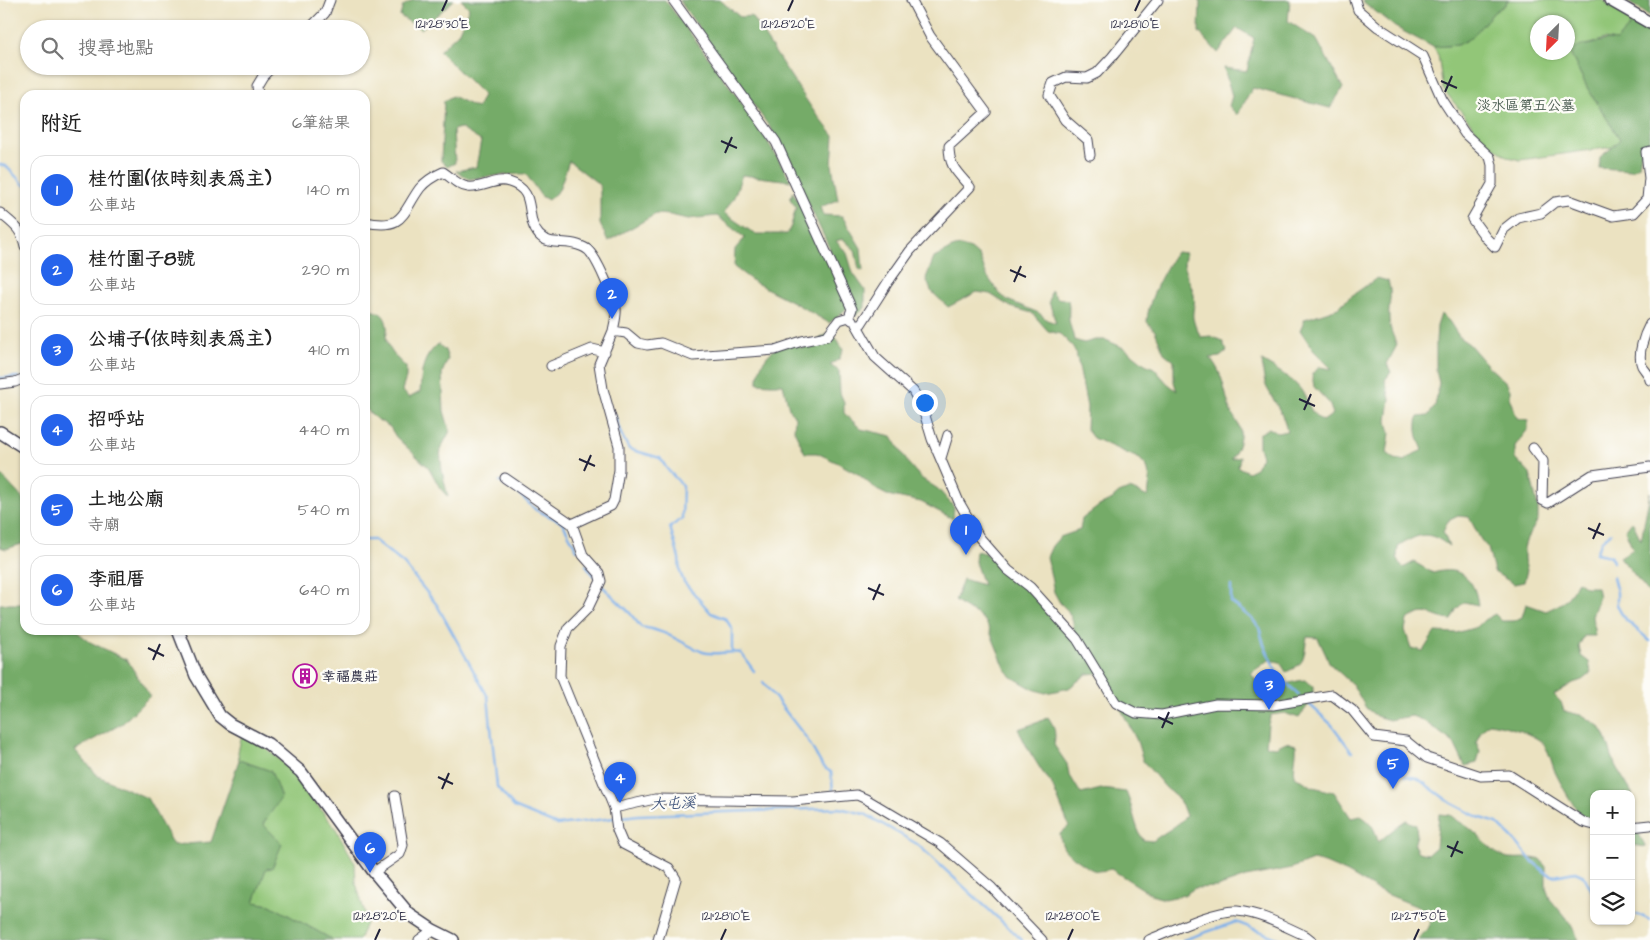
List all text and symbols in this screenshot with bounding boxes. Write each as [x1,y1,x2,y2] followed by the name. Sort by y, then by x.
[1530,15,1575,60] north arrow
[416,16,468,33] text: 121°28'30"E
[761,16,815,33] text: 121°28'20"E
[1111,16,1159,33] text: 121°28'10"E
[20,20,370,75] search box
[38,34,66,62] icon: search
[78,35,154,62] text: 搜尋地點
[1477,96,1575,116] park label: 淡水區第五公墓
[40,109,82,138] text: 附近
[292,112,350,134] text: 6筆結果
[88,166,271,193] text: 桂竹圍(依時刻表為主)
[56,179,58,201] text: 1
[307,179,349,201] text: 140 m
[88,194,136,216] text: 公車站
[88,246,195,273] text: 桂竹圍子8號
[52,259,62,281] text: 2
[302,259,349,281] text: 290 m
[88,274,136,296] text: 公車站
[596,278,628,319] pin: 2
[88,326,271,353] text: 公埔子(依時刻表為主)
[53,339,61,361] text: 3
[307,339,349,361] text: 410 m
[88,354,136,376] text: 公車站
[912,390,938,416] your location
[88,406,145,433] text: 招呼站
[52,419,62,441] text: 4
[298,419,349,441] text: 440 m
[88,434,136,456] text: 公車站
[88,486,164,513] text: 土地公廟
[51,499,63,521] text: 5
[298,499,349,521] text: 540 m
[88,514,120,536] text: 寺廟
[950,514,982,555] pin: 1
[88,566,145,593] text: 李祖厝
[52,579,62,601] text: 6
[299,579,349,601] text: 640 m
[88,594,136,616] text: 公車站
[292,663,318,689] building icon: 幸福農莊
[322,667,378,687] place label: 幸福農莊
[1253,669,1285,710] pin: 3
[1377,748,1409,789] pin: 5
[604,762,636,803] pin: 4
[1590,790,1635,925] map controls
[1590,790,1635,835] button: +
[650,792,697,815] water label: 大屯溪
[354,832,386,873] pin: 6
[1590,835,1635,880] button: −
[1590,880,1635,925] button: layers
[353,908,407,925] text: 121°28'20"E
[702,908,750,925] text: 121°28'10"E
[1046,908,1100,925] text: 121°28'00"E
[1392,908,1446,925] text: 121°27'50"E

